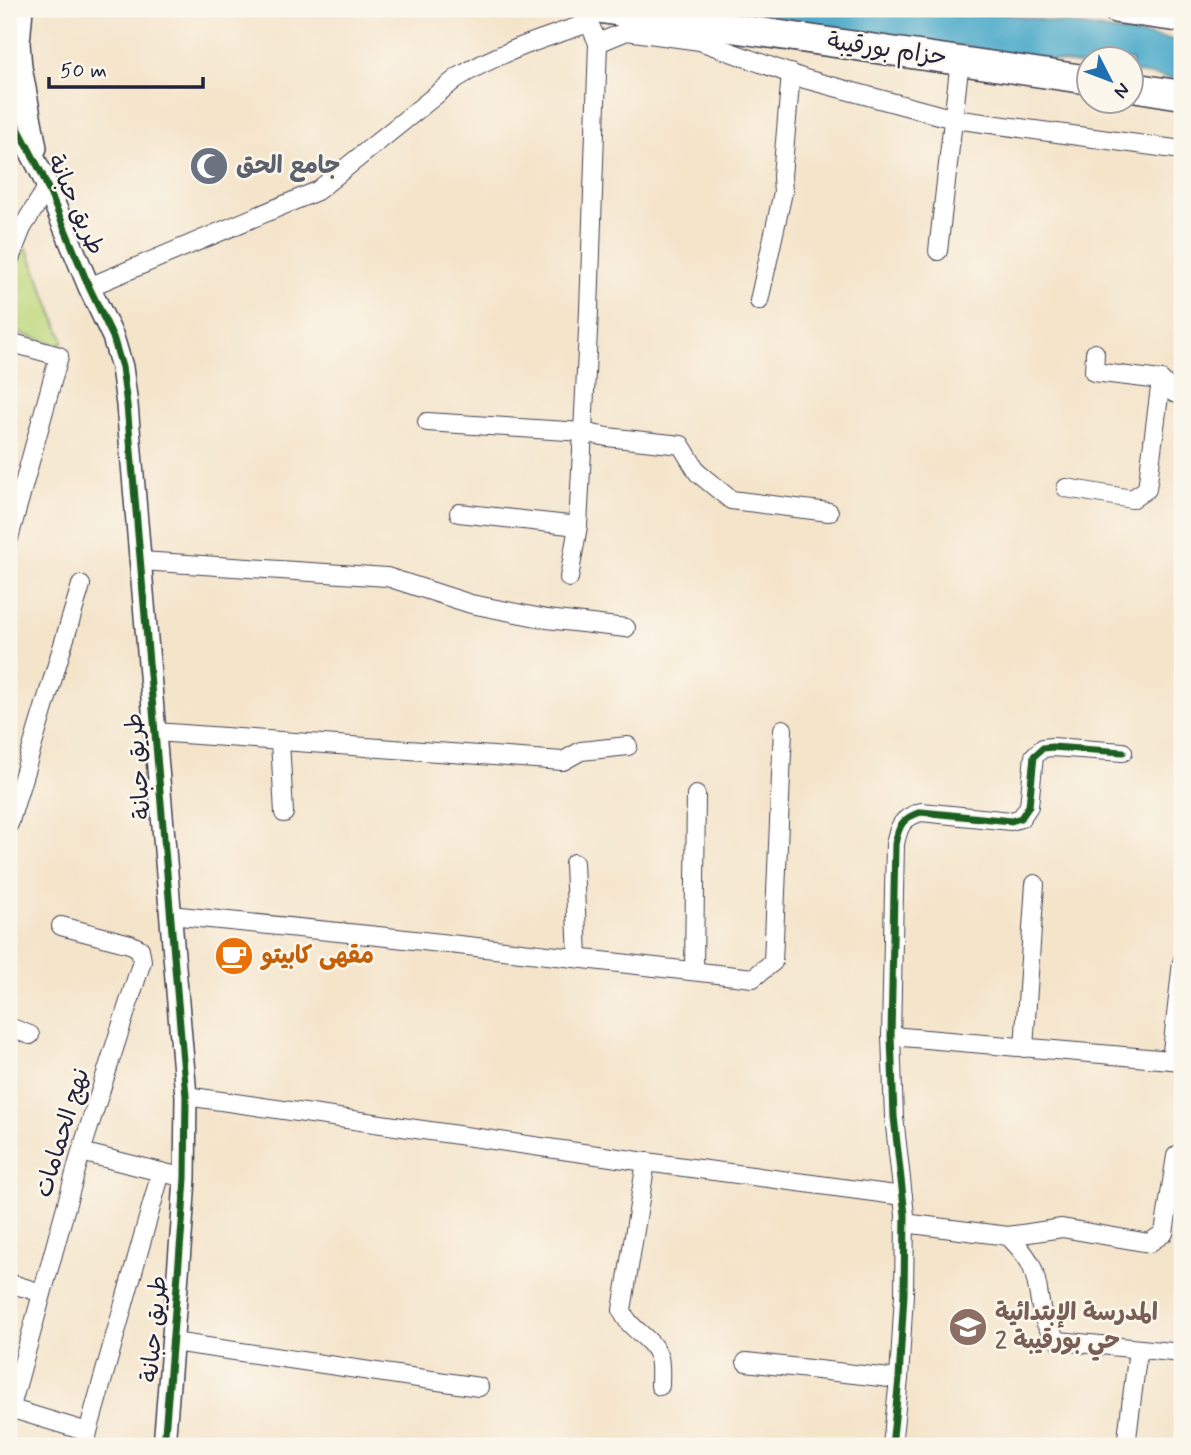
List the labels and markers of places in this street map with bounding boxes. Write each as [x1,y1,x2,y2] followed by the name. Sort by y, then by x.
[188,145,230,187] mosque icon: جامع الحق
[236,151,340,182] place label: جامع الحق
[213,935,255,977] cafe icon: مقهى كابيتو
[260,941,374,972] place label: مقهى كابيتو
[995,1298,1158,1361] place label: المدرسة الإبتدائية حي بورقيبة 2
[947,1306,989,1348] school or university icon: المدرسة الإبتدائية حي بورقيبة 2

